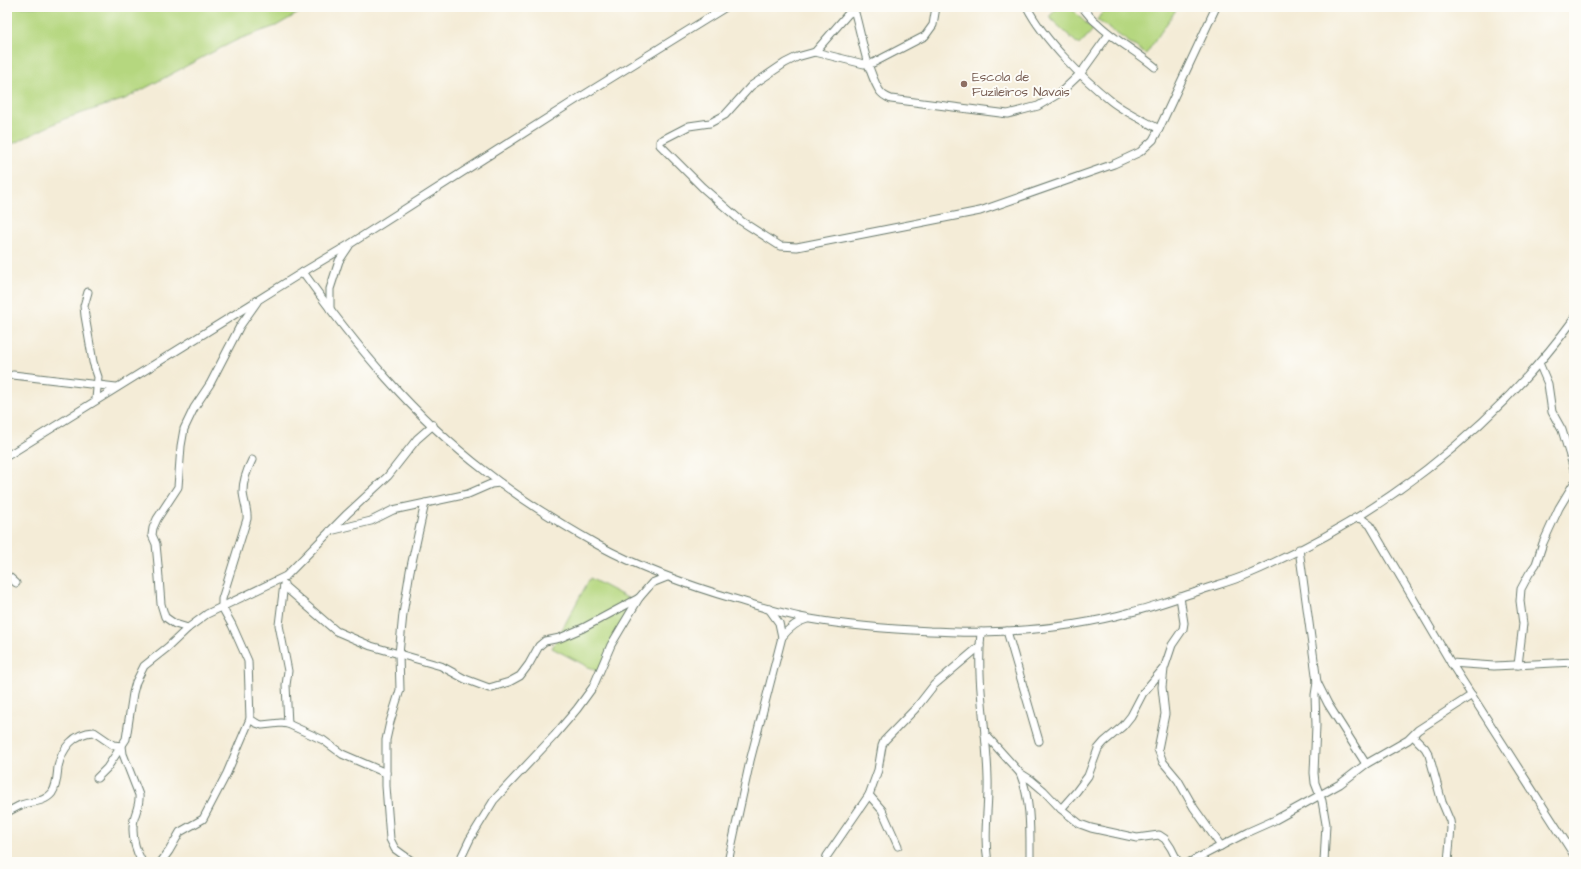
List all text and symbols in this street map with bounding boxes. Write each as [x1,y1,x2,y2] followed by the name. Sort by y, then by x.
[972,68,1070,101] place label: Escola de Fuzileiros Navais
[959,79,969,89] marker: Escola de Fuzileiros Navais

